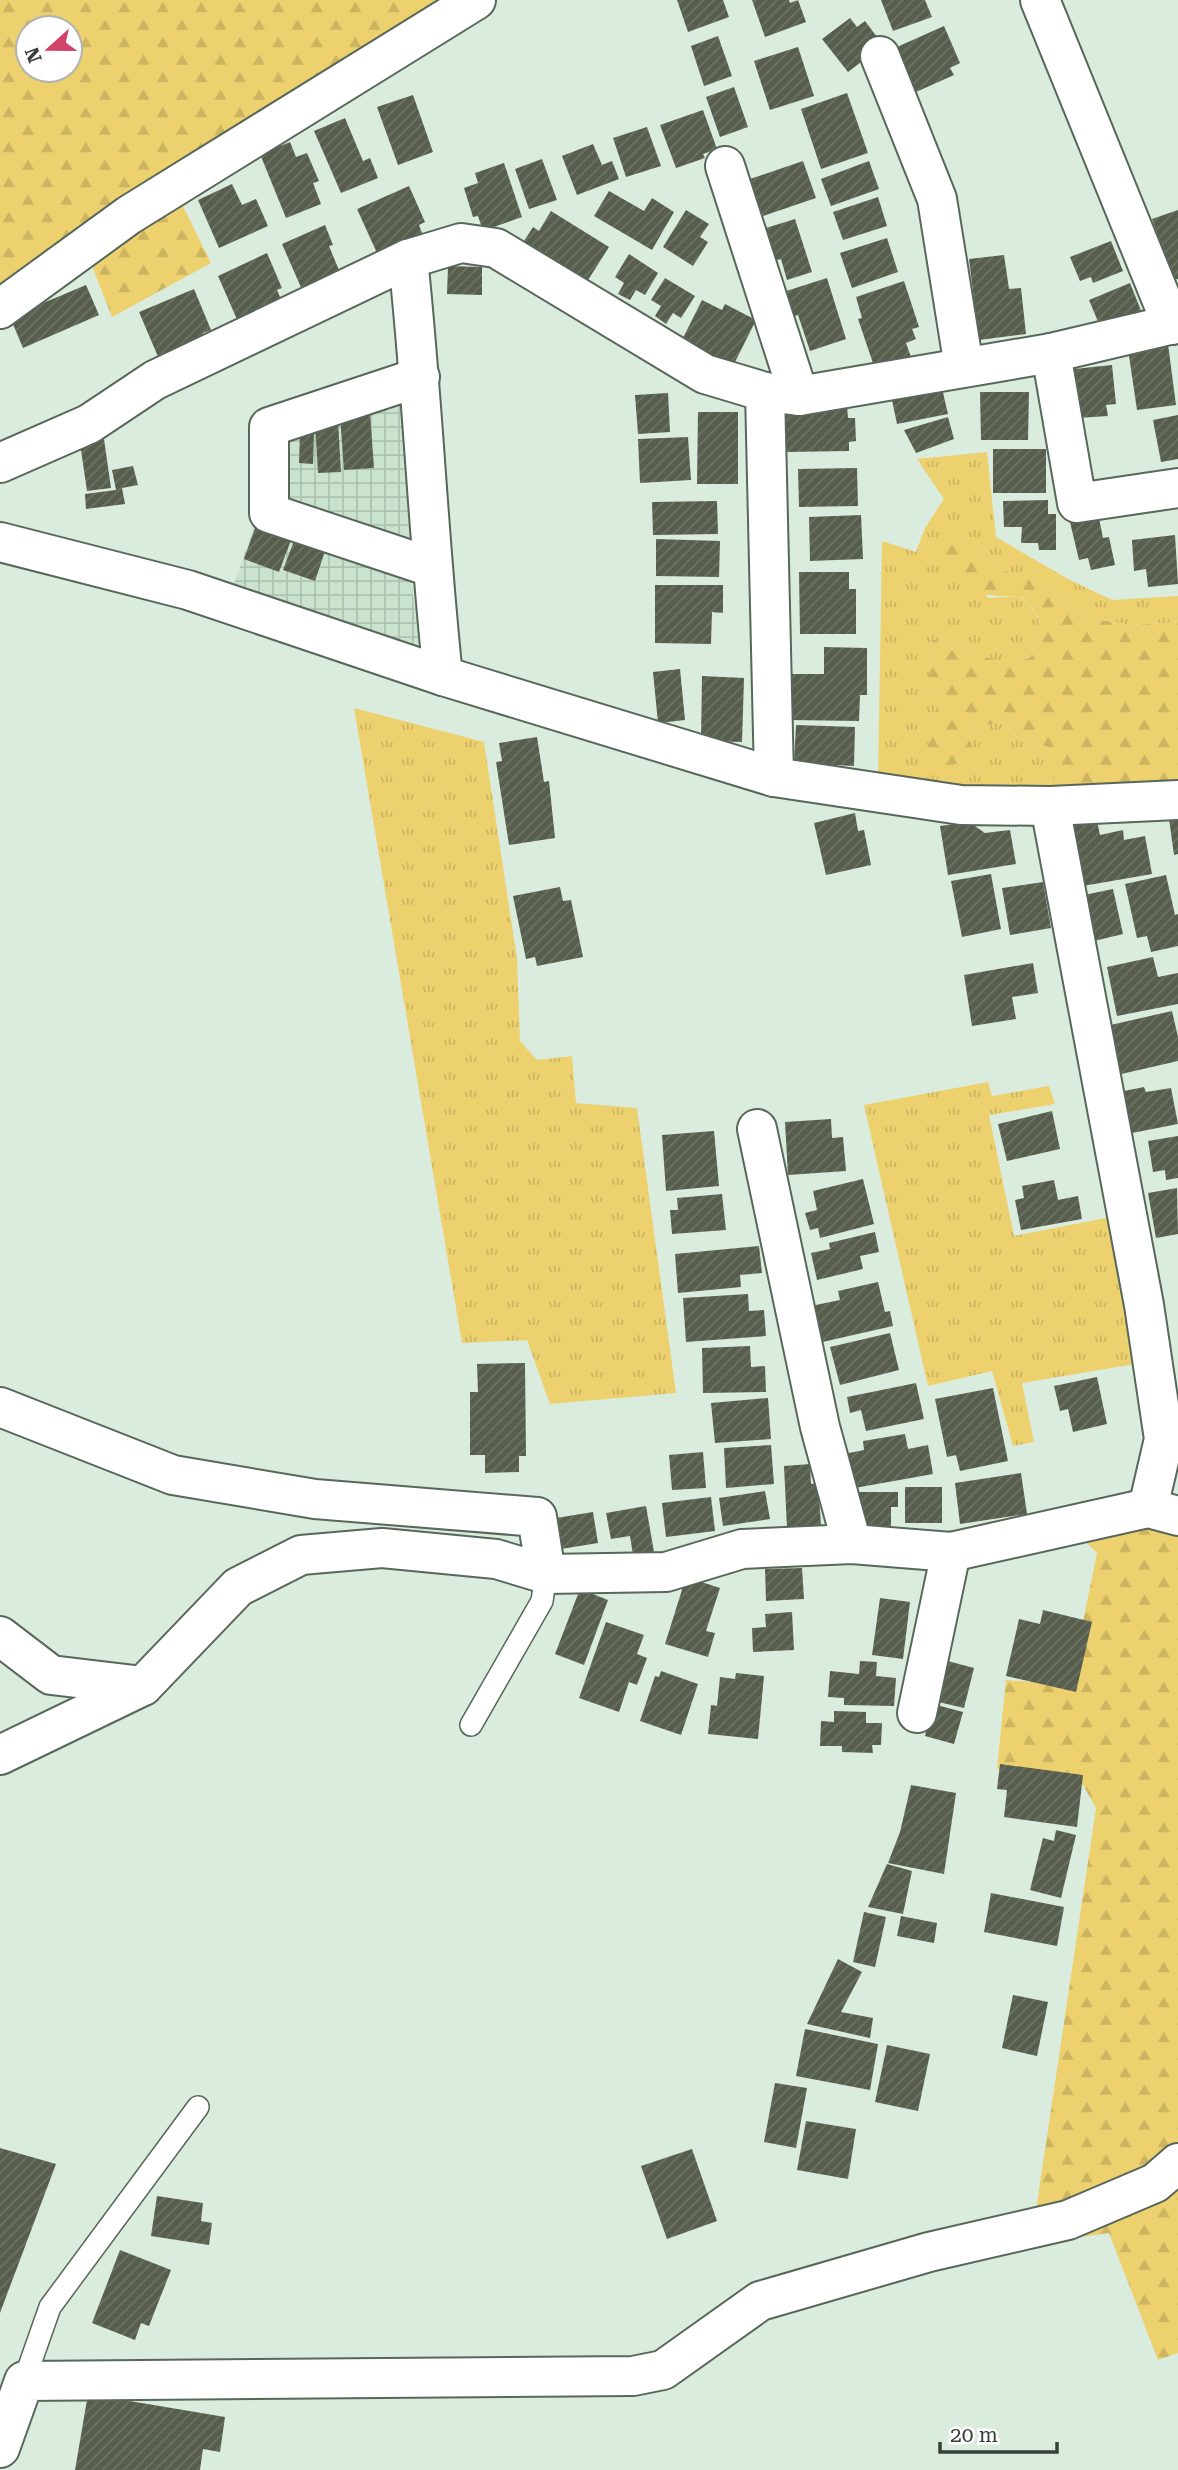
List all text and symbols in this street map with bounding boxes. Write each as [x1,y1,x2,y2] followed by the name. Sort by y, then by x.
[14,14,84,84] north arrow
[20,44,47,66] text: N
[940,2410,1057,2454] scale bar
[950,2423,998,2447] text: 20 m

